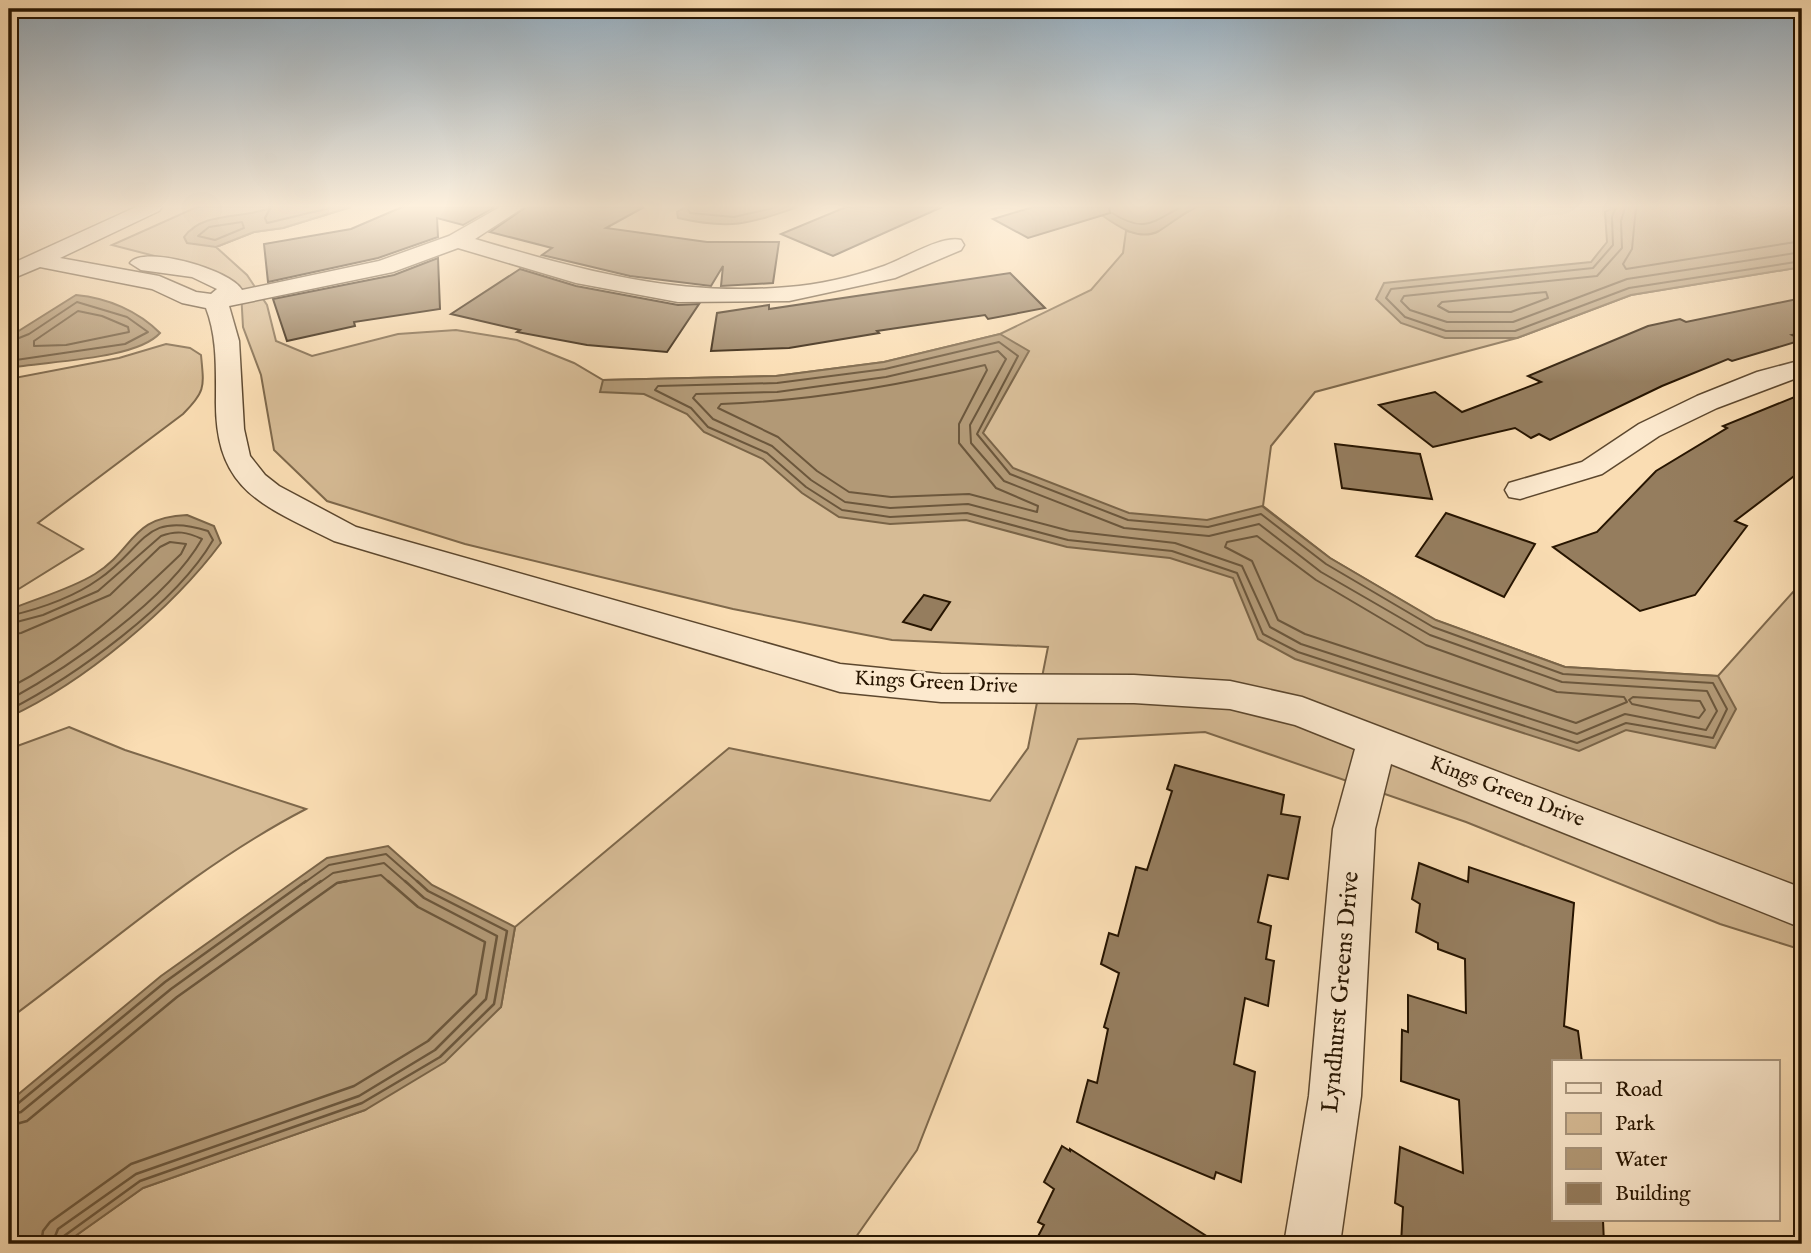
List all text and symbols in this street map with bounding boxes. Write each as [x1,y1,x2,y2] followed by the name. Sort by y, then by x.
[854,665,1019,701] street label: Kings Green Drive
[1426,750,1589,834] street label: Kings Green Drive
[1315,870,1367,1114] street label: Lyndhurst Greens Drive
[1552,1060,1780,1222] legend
[1615,1077,1663,1104] text: Road
[1615,1111,1656,1138] text: Park
[1615,1147,1668,1174] text: Water
[1615,1181,1691,1208] text: Building

